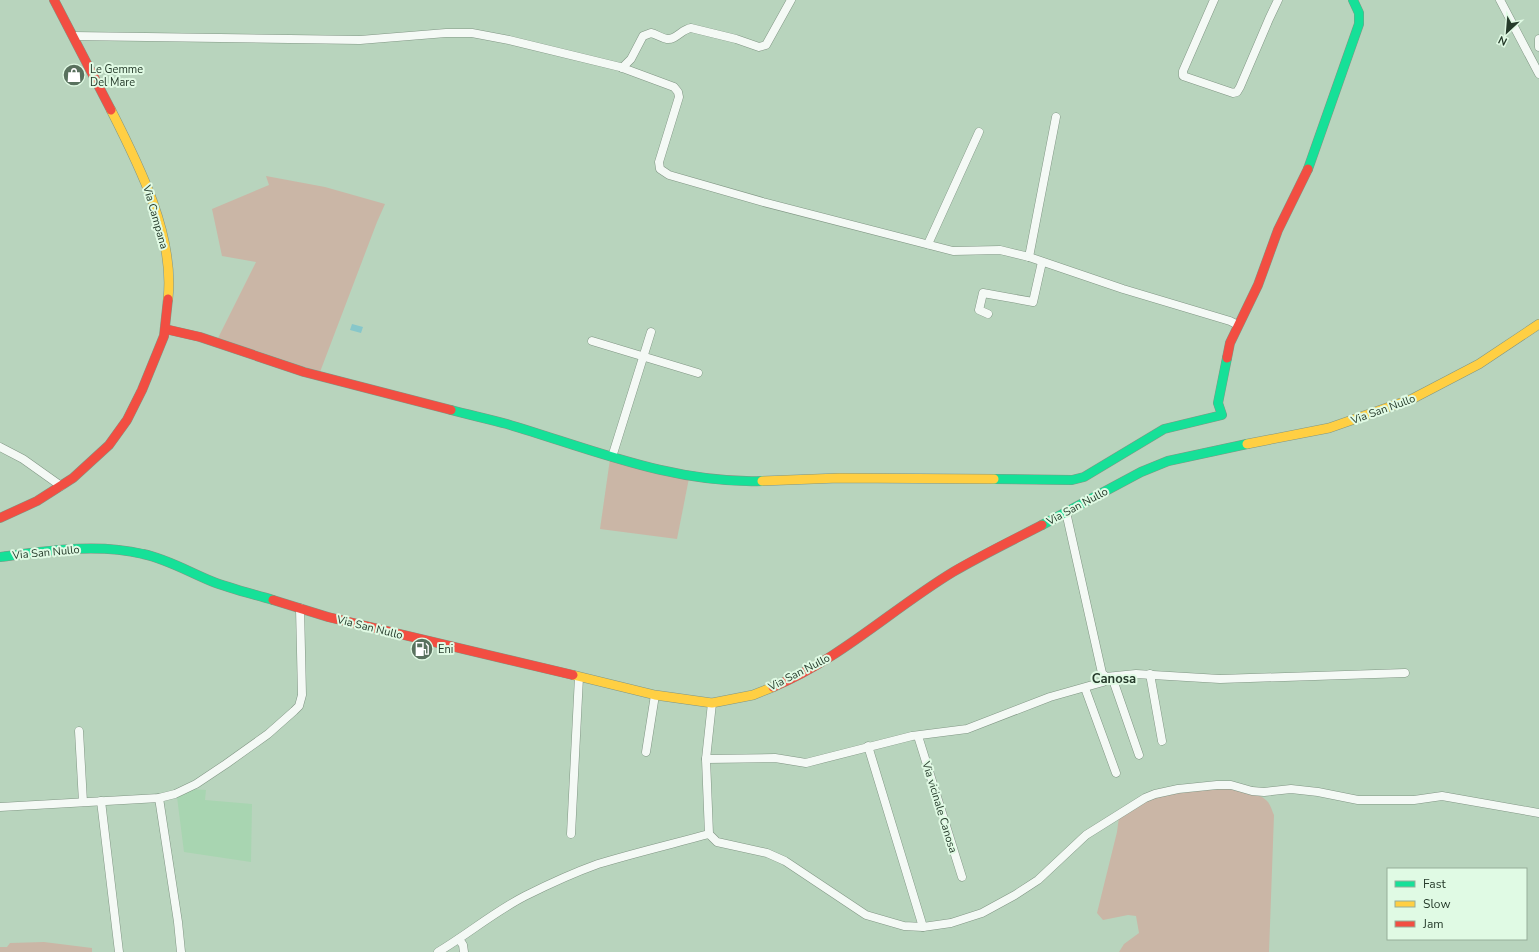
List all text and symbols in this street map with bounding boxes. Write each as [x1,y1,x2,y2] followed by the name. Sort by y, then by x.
[1487,12,1527,52] north arrow
[1496,32,1510,49] text: N
[61,62,87,88] shop icon: Le Gemme Del Mare
[90,62,143,90] place label: Le Gemme Del Mare
[139,183,172,251] street label: Via Campana
[1348,391,1417,428] street label: Via San Nullo
[1043,484,1110,529] street label: Via San Nullo
[11,542,80,563] street label: Via San Nullo
[334,612,404,643] street label: Via San Nullo
[409,636,435,662] fuel station icon: Eni
[438,642,453,657] place label: Eni
[765,650,833,695] street label: Via San Nullo
[1092,670,1136,688] district label: Canosa
[918,758,961,855] street label: Via vicinale Canosa
[1387,868,1527,940] legend
[1423,876,1446,892] text: Fast
[1423,896,1451,912] text: Slow
[1422,916,1444,932] text: Jam

